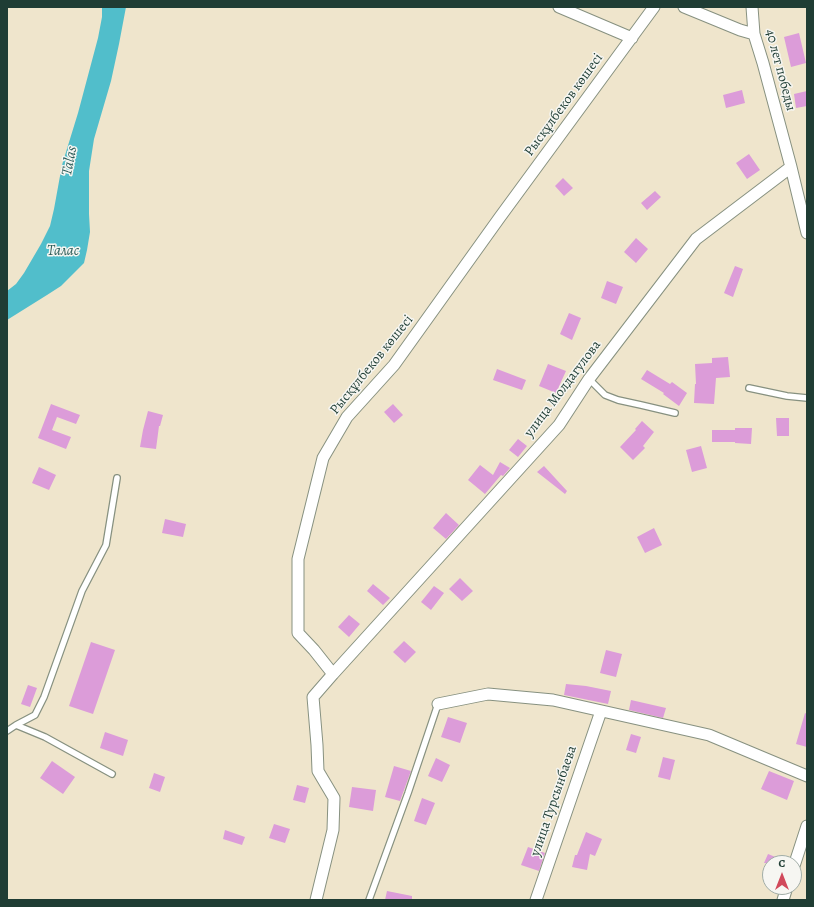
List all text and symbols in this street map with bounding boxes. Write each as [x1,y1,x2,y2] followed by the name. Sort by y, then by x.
[761,27,799,113] street label: 40 лет победы
[521,50,607,160] street label: Рысқұлбеков көшесі
[58,145,82,177] water label: Talas
[47,242,79,260] water label: Талас
[327,312,417,418] street label: Рысқұлбеков көшесі
[521,337,605,441] street label: улица Молдагулова
[527,743,581,859] street label: улица Турсынбаева
[762,855,802,895] north arrow
[779,856,785,871] text: С

